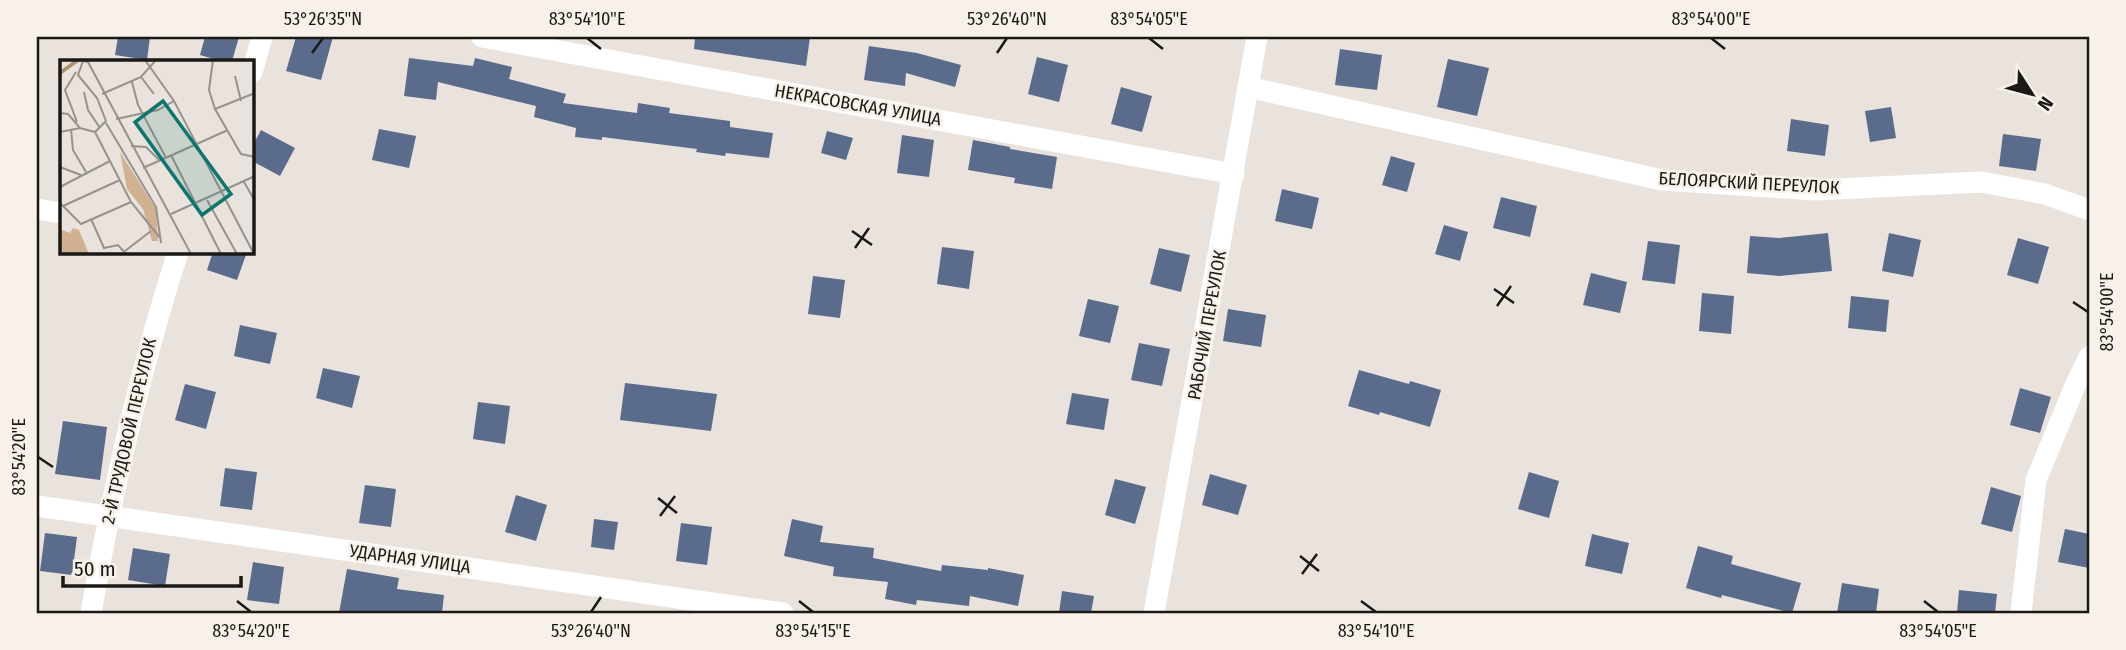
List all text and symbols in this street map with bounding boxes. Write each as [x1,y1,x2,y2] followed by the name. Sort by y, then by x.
[284,8,362,30] text: 53°26'35"N
[549,8,625,30] text: 83°54'10"E
[967,8,1047,30] text: 53°26'40"N
[1110,8,1188,30] text: 83°54'05"E
[1672,8,1750,30] text: 83°54'00"E
[60,60,254,254] inset map
[1996,60,2066,130] north arrow
[773,79,944,131] street label: НЕКРАСОВСКАЯ УЛИЦА
[2033,92,2058,115] text: N
[1658,167,1840,199] street label: БЕЛОЯРСКИЙ ПЕРЕУЛОК
[1183,248,1231,402] street label: РАБОЧИЙ ПЕРЕУЛОК
[2096,273,2118,351] text: 83°54'00"E
[97,336,161,526] street label: 2-Й ТРУДОВОЙ ПЕРЕУЛОК
[8,418,30,496] text: 83°54'20"E
[347,539,472,578] street label: УДАРНАЯ УЛИЦА
[63,545,242,589] scale bar
[74,556,116,582] text: 50 m
[212,620,290,642] text: 83°54'20"E
[551,620,631,642] text: 53°26'40"N
[775,620,851,642] text: 83°54'15"E
[1338,620,1414,642] text: 83°54'10"E
[1899,620,1977,642] text: 83°54'05"E

